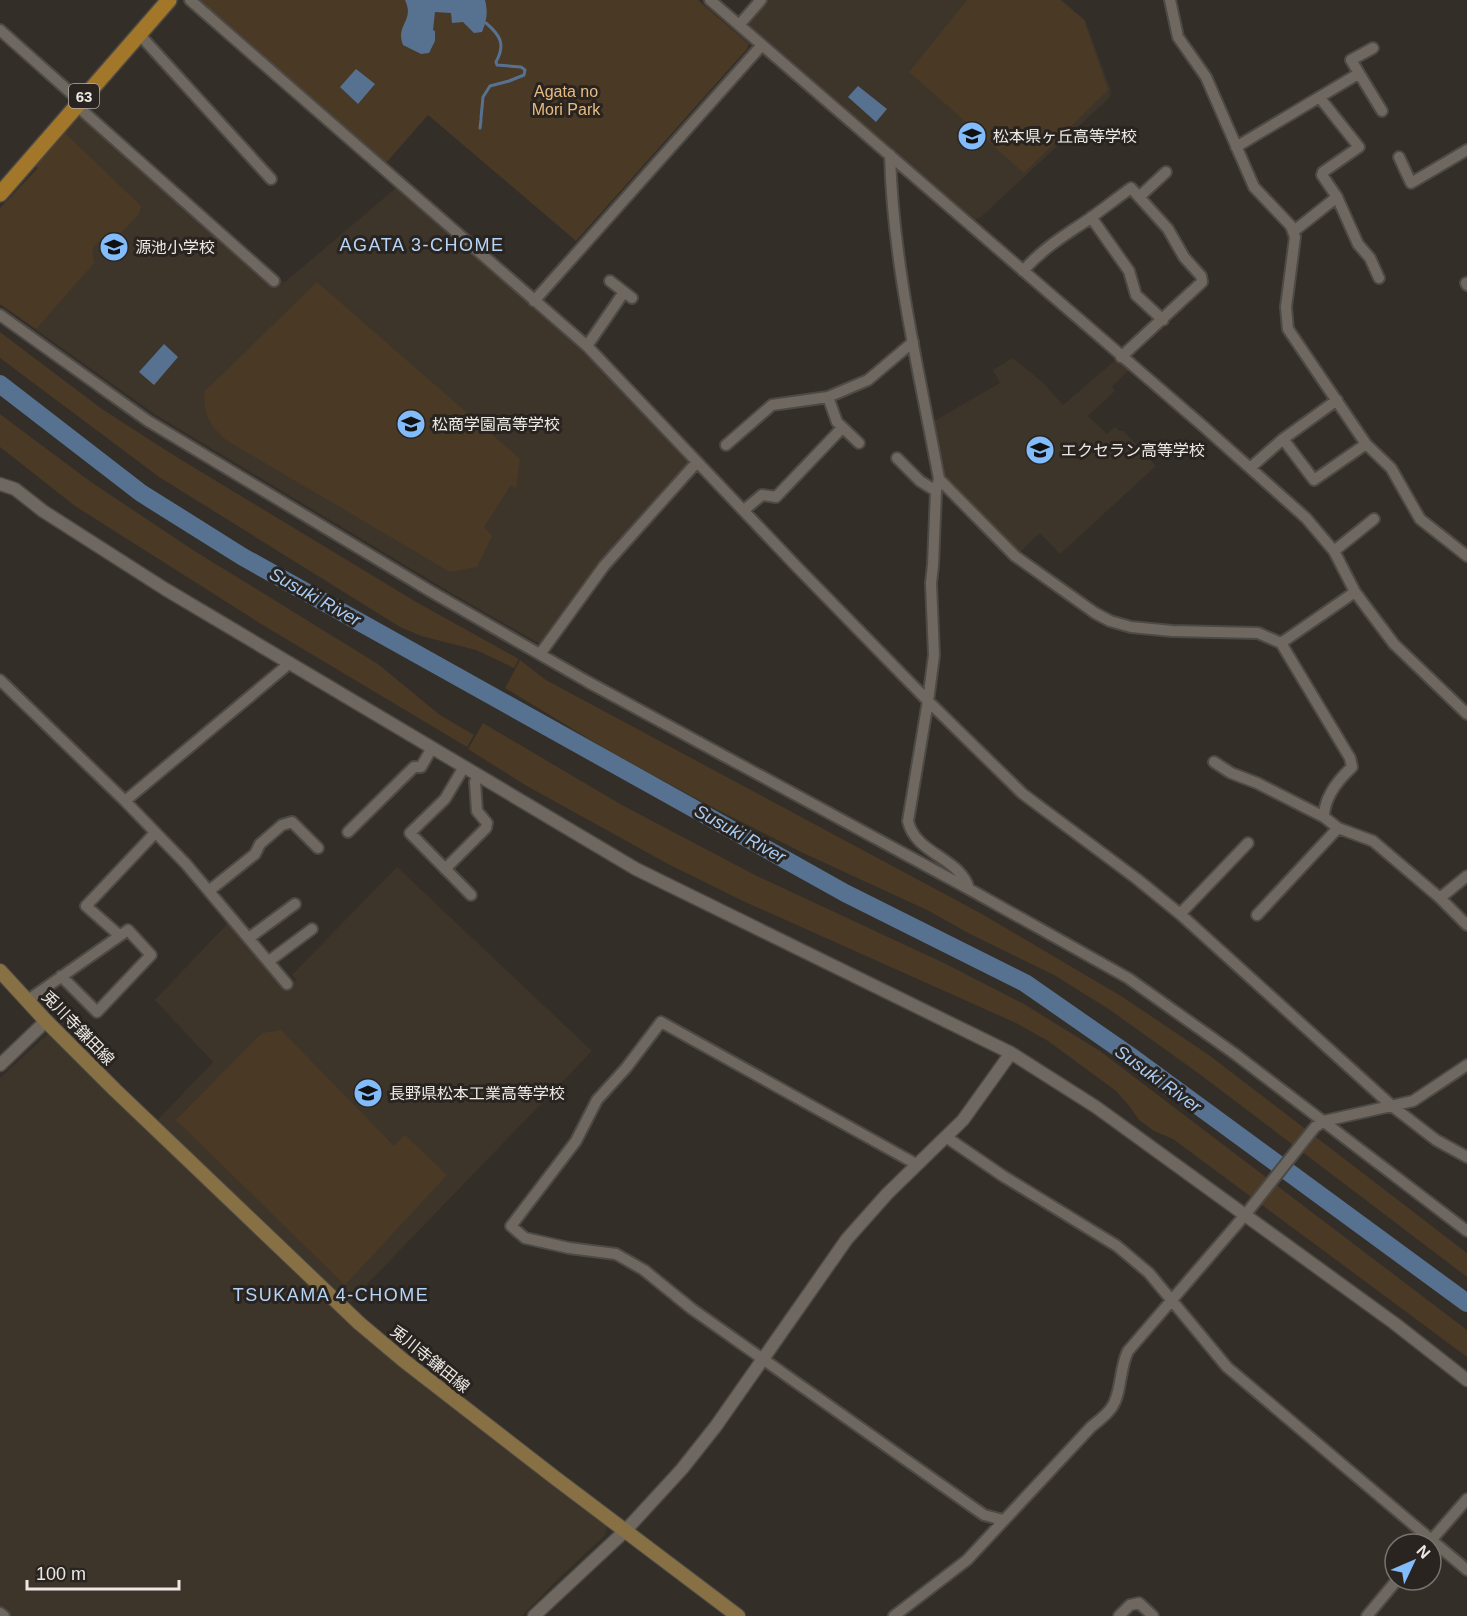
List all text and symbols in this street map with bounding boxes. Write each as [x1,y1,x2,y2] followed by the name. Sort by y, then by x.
[532,83,601,118] park label: Agata no Mori Park
[69,84,99,108] road number: 63
[956,120,988,152] school or university icon: 松本県ヶ丘高等学校
[993,128,1137,145] place label: 松本県ヶ丘高等学校
[98,231,130,263] school or university icon: 源池小学校
[340,235,504,255] district label: AGATA 3-CHOME
[135,239,215,256] place label: 源池小学校
[395,408,427,440] school or university icon: 松商学園高等学校
[432,416,560,433] place label: 松商学園高等学校
[1024,434,1056,466] school or university icon: エクセラン高等学校
[1061,442,1205,459] place label: エクセラン高等学校
[266,564,365,631] water label: Susuki River
[691,801,790,868] water label: Susuki River
[39,988,117,1068] street label: 兎川寺鎌田線
[1111,1041,1206,1117] water label: Susuki River
[352,1077,384,1109] school or university icon: 長野県松本工業高等学校
[389,1085,565,1102] place label: 長野県松本工業高等学校
[233,1285,429,1305] district label: TSUKAMA 4-CHOME
[387,1322,473,1396] street label: 兎川寺鎌田線
[1383,1532,1443,1592] north arrow
[1413,1542,1434,1562] text: N
[27,1553,178,1591] scale bar
[36,1564,86,1584] text: 100 m

